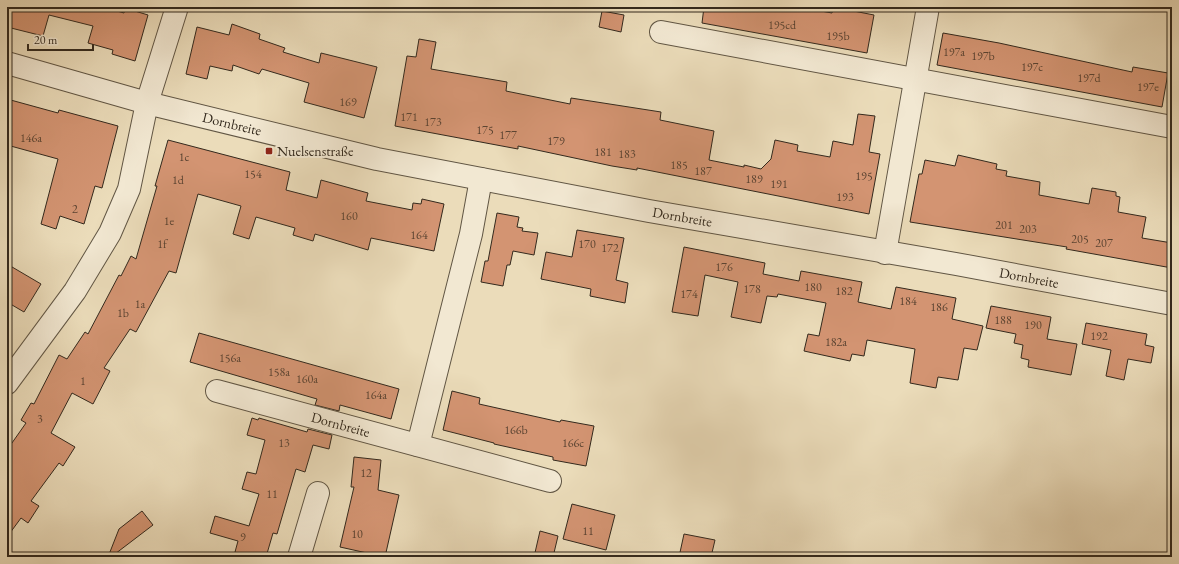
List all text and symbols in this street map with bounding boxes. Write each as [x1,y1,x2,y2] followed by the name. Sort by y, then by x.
[768,17,797,33] house number: 195cd
[28,26,93,52] scale bar
[826,28,850,44] house number: 195b
[34,32,58,48] text: 20 m
[943,44,965,60] house number: 197a
[971,48,995,64] house number: 197b
[1021,59,1043,75] house number: 197c
[1077,70,1102,86] house number: 197d
[1137,79,1159,95] house number: 197e
[339,94,357,110] house number: 169
[201,108,264,140] street label: Dornbreite
[400,109,418,125] house number: 171
[424,114,442,130] house number: 173
[476,122,494,138] house number: 175
[499,127,517,143] house number: 177
[20,130,42,146] house number: 146a
[547,133,565,149] house number: 179
[277,142,354,160] place label: Nuelsenstraße
[594,144,612,160] house number: 181
[264,146,274,156] marker: Nuelsenstraße
[618,146,636,162] house number: 183
[179,149,189,165] house number: 1c
[670,157,688,173] house number: 185
[694,163,712,179] house number: 187
[244,166,262,182] house number: 154
[855,168,873,184] house number: 195
[745,171,763,187] house number: 189
[172,172,185,188] house number: 1d
[770,176,788,192] house number: 191
[836,189,854,205] house number: 193
[72,201,78,217] house number: 2
[651,203,714,231] street label: Dornbreite
[340,208,358,224] house number: 160
[164,213,175,229] house number: 1e
[995,217,1013,233] house number: 201
[1019,221,1037,237] house number: 203
[410,227,428,243] house number: 164
[1071,231,1089,247] house number: 205
[1095,235,1113,251] house number: 207
[157,236,169,252] house number: 1f
[578,236,596,252] house number: 170
[601,240,619,256] house number: 172
[715,259,733,275] house number: 176
[998,263,1061,292] street label: Dornbreite
[804,279,822,295] house number: 180
[743,281,761,297] house number: 178
[835,283,853,299] house number: 182
[680,286,698,302] house number: 174
[899,293,917,309] house number: 184
[135,296,145,312] house number: 1a
[930,299,948,315] house number: 186
[117,305,129,321] house number: 1b
[994,312,1012,328] house number: 188
[1024,317,1042,333] house number: 190
[1090,328,1108,344] house number: 192
[825,334,847,350] house number: 182a
[219,350,241,366] house number: 156a
[268,364,290,380] house number: 158a
[296,371,318,387] house number: 160a
[80,373,86,389] house number: 1
[365,387,387,403] house number: 164a
[309,408,373,441] street label: Dornbreite
[37,411,43,427] house number: 3
[504,422,528,438] house number: 166b
[278,435,290,451] house number: 13
[562,435,584,451] house number: 166c
[360,465,372,481] house number: 12
[266,486,278,502] house number: 11
[582,523,594,539] house number: 11
[351,526,363,542] house number: 10
[240,529,246,545] house number: 9

